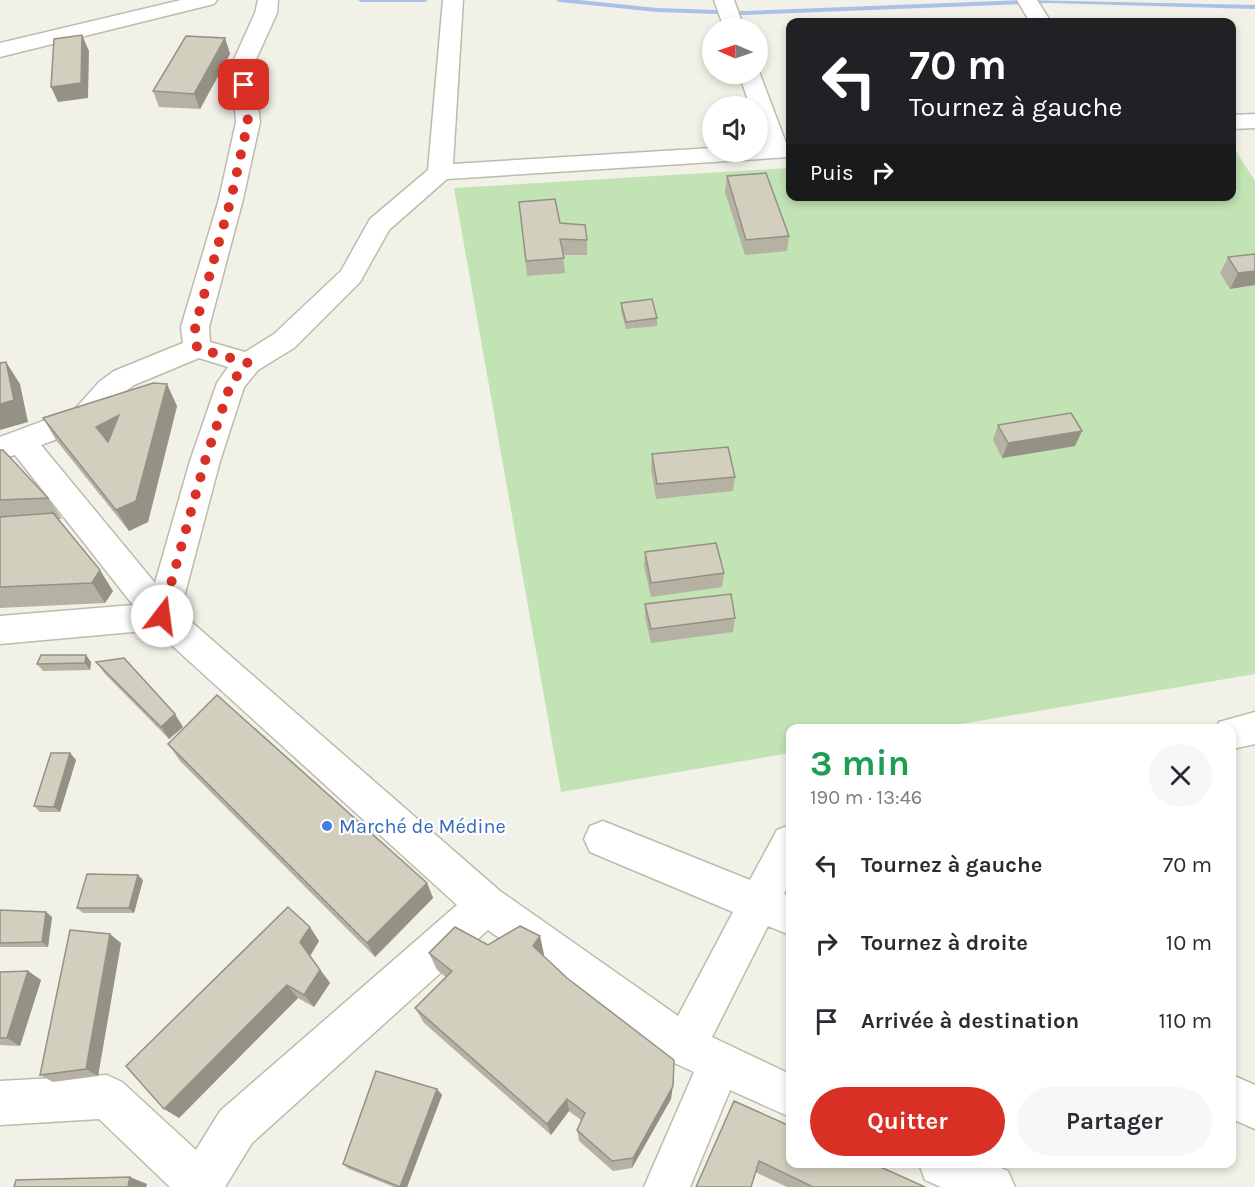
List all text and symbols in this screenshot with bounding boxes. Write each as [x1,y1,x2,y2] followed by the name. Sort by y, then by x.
[702,18,768,84] north arrow
[702,18,768,162] map controls
[909,40,1007,90] text: 70 m
[810,42,888,120] icon: left
[218,59,269,110] pin
[227,68,260,101] icon: arrive
[909,91,1122,123] text: Tournez à gauche
[702,96,768,162] button: sound
[866,156,899,189] icon: right
[810,160,854,186] text: Puis
[130,584,194,648] position arrow
[810,742,910,784] text: 3 min
[1149,744,1212,807] button: close
[810,786,922,809] text: 190 m · 13:46
[339,815,506,838] place label: Marché de Médine
[320,819,334,833] marker: Marché de Médine
[810,849,843,882] icon: left
[861,852,1042,878] text: Tournez à gauche
[1163,852,1212,878] text: 70 m
[810,927,843,960] icon: right
[861,930,1028,956] text: Tournez à droite
[1166,930,1212,956] text: 10 m
[810,1005,843,1038] icon: arrive
[861,1008,1079,1034] text: Arrivée à destination
[1159,1008,1212,1034] text: 110 m
[810,1087,1005,1156] button: Quitter
[1017,1087,1212,1156] button: Partager

